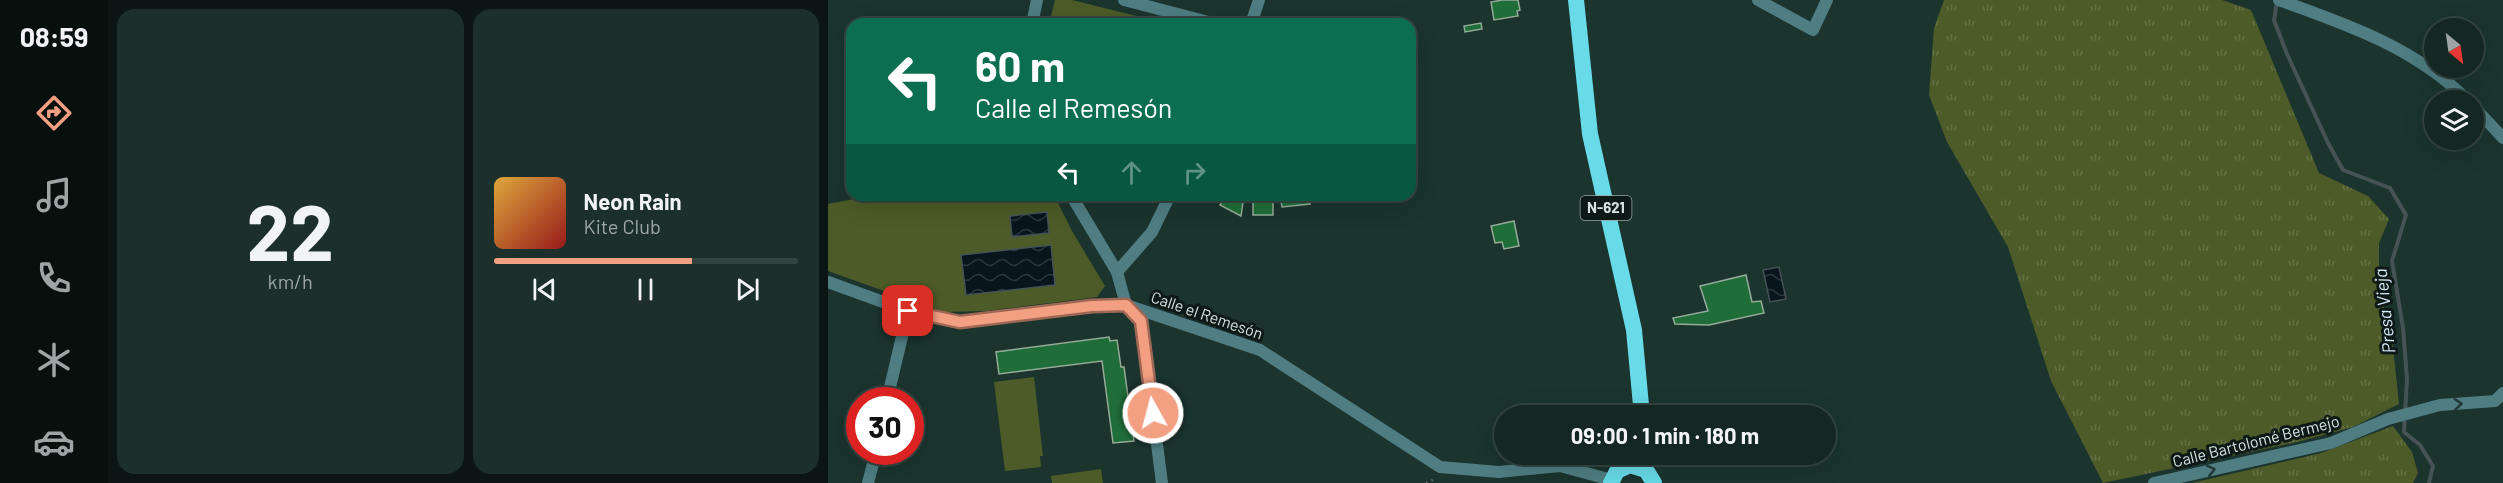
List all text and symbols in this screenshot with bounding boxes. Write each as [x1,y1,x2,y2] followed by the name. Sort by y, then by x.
[2424,18,2484,78] north arrow
[2424,18,2484,150] map controls
[20,20,88,52] text: 08:59
[975,40,1065,90] text: 60 m
[876,42,954,120] icon: left
[2424,90,2484,150] button: layers
[975,91,1172,123] text: Calle el Remesón
[33,92,75,134] icon: directions
[1052,156,1085,189] icon: left
[1115,156,1148,189] icon: ahead
[1178,156,1211,189] icon: right
[33,174,75,216] icon: music
[247,183,334,277] text: 22
[584,188,682,214] text: Neon Rain
[1580,196,1632,220] road number: N-621
[584,214,661,238] text: Kite Club
[33,257,75,299] icon: phone
[2369,268,2399,355] water label: Presa Vieja
[268,269,313,293] text: km/h
[528,273,561,306] icon: previous
[629,273,662,306] icon: pause
[731,273,764,306] icon: next
[882,285,933,336] pin
[1149,287,1266,343] street label: Calle el Remesón
[891,294,924,327] icon: arrive
[33,339,75,381] icon: climate
[1121,381,1185,445] position arrow
[846,387,924,465] speed limit sign: 30
[2453,398,2462,411] one-way arrow
[2170,411,2341,470] street label: Calle Bartolomé Bermejo
[33,421,75,463] icon: car
[1571,422,1759,448] text: 09:00 · 1 min · 180 m
[2205,464,2215,477] one-way arrow

